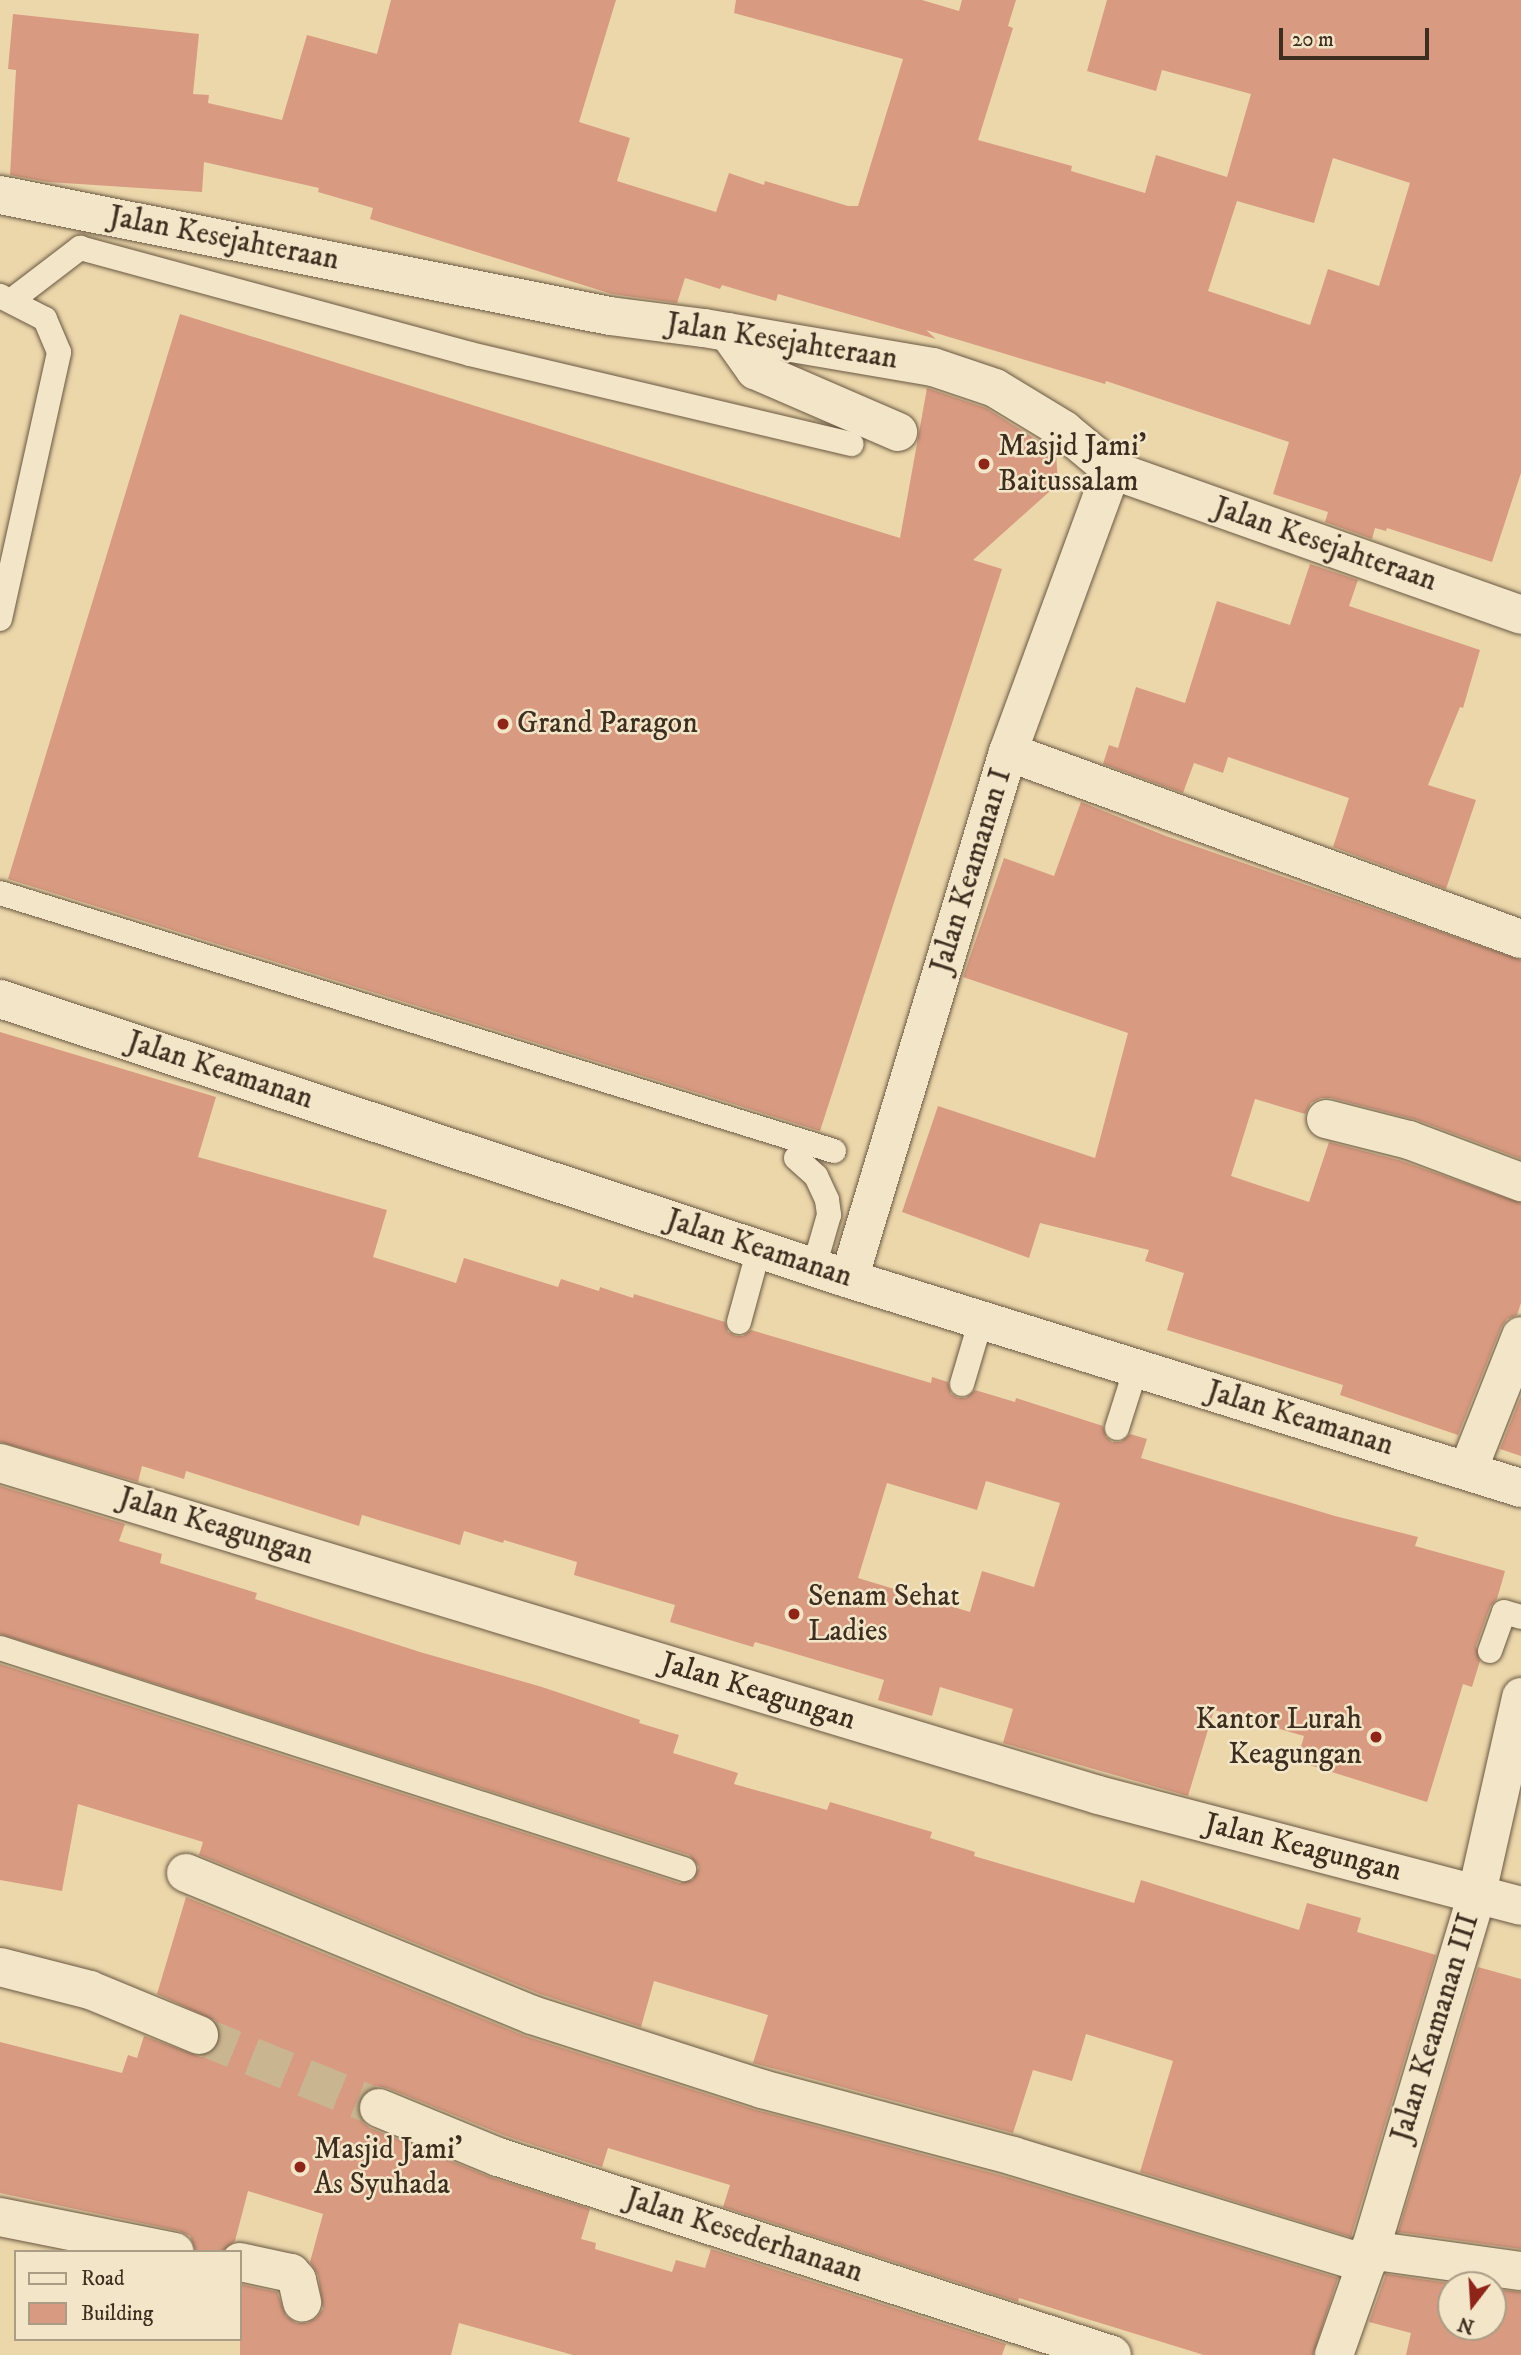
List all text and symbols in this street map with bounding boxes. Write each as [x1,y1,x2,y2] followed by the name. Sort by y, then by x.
[1283,14,1434,58] scale bar
[1292,27,1334,53] text: 20 m
[106,199,342,279] street label: Jalan Kesejahteraan
[664,306,900,378] street label: Jalan Kesejahteraan
[998,429,1147,499] place label: Masjid Jami' Baitussalam
[976,456,992,472] marker: Masjid Jami' Baitussalam
[1209,490,1441,600] street label: Jalan Kesejahteraan
[517,706,698,742] place label: Grand Paragon
[495,716,511,732] marker: Grand Paragon
[924,764,1020,978] street label: Jalan Keamanan I
[123,1024,317,1118] street label: Jalan Keamanan
[662,1202,856,1296] street label: Jalan Keamanan
[1202,1374,1398,1464] street label: Jalan Keamanan
[114,1480,318,1574] street label: Jalan Keagungan
[808,1579,960,1650] place label: Senam Sehat Ladies
[786,1606,802,1622] marker: Senam Sehat Ladies
[656,1645,860,1739] street label: Jalan Keagungan
[1195,1702,1362,1772] place label: Kantor Lurah Keagungan
[1368,1729,1384,1745] marker: Kantor Lurah Keagungan
[1201,1806,1405,1890] street label: Jalan Keagungan
[1384,1910,1488,2146] street label: Jalan Keamanan III
[314,2132,463,2202] place label: Masjid Jami' As Syuhada
[292,2159,308,2175] marker: Masjid Jami' As Syuhada
[621,2181,867,2291] street label: Jalan Kesederhanaan
[14,2250,242,2341] legend
[81,2266,125,2292] text: Road
[1437,2271,1507,2341] north arrow
[81,2301,153,2327] text: Building
[1455,2311,1477,2338] text: N

